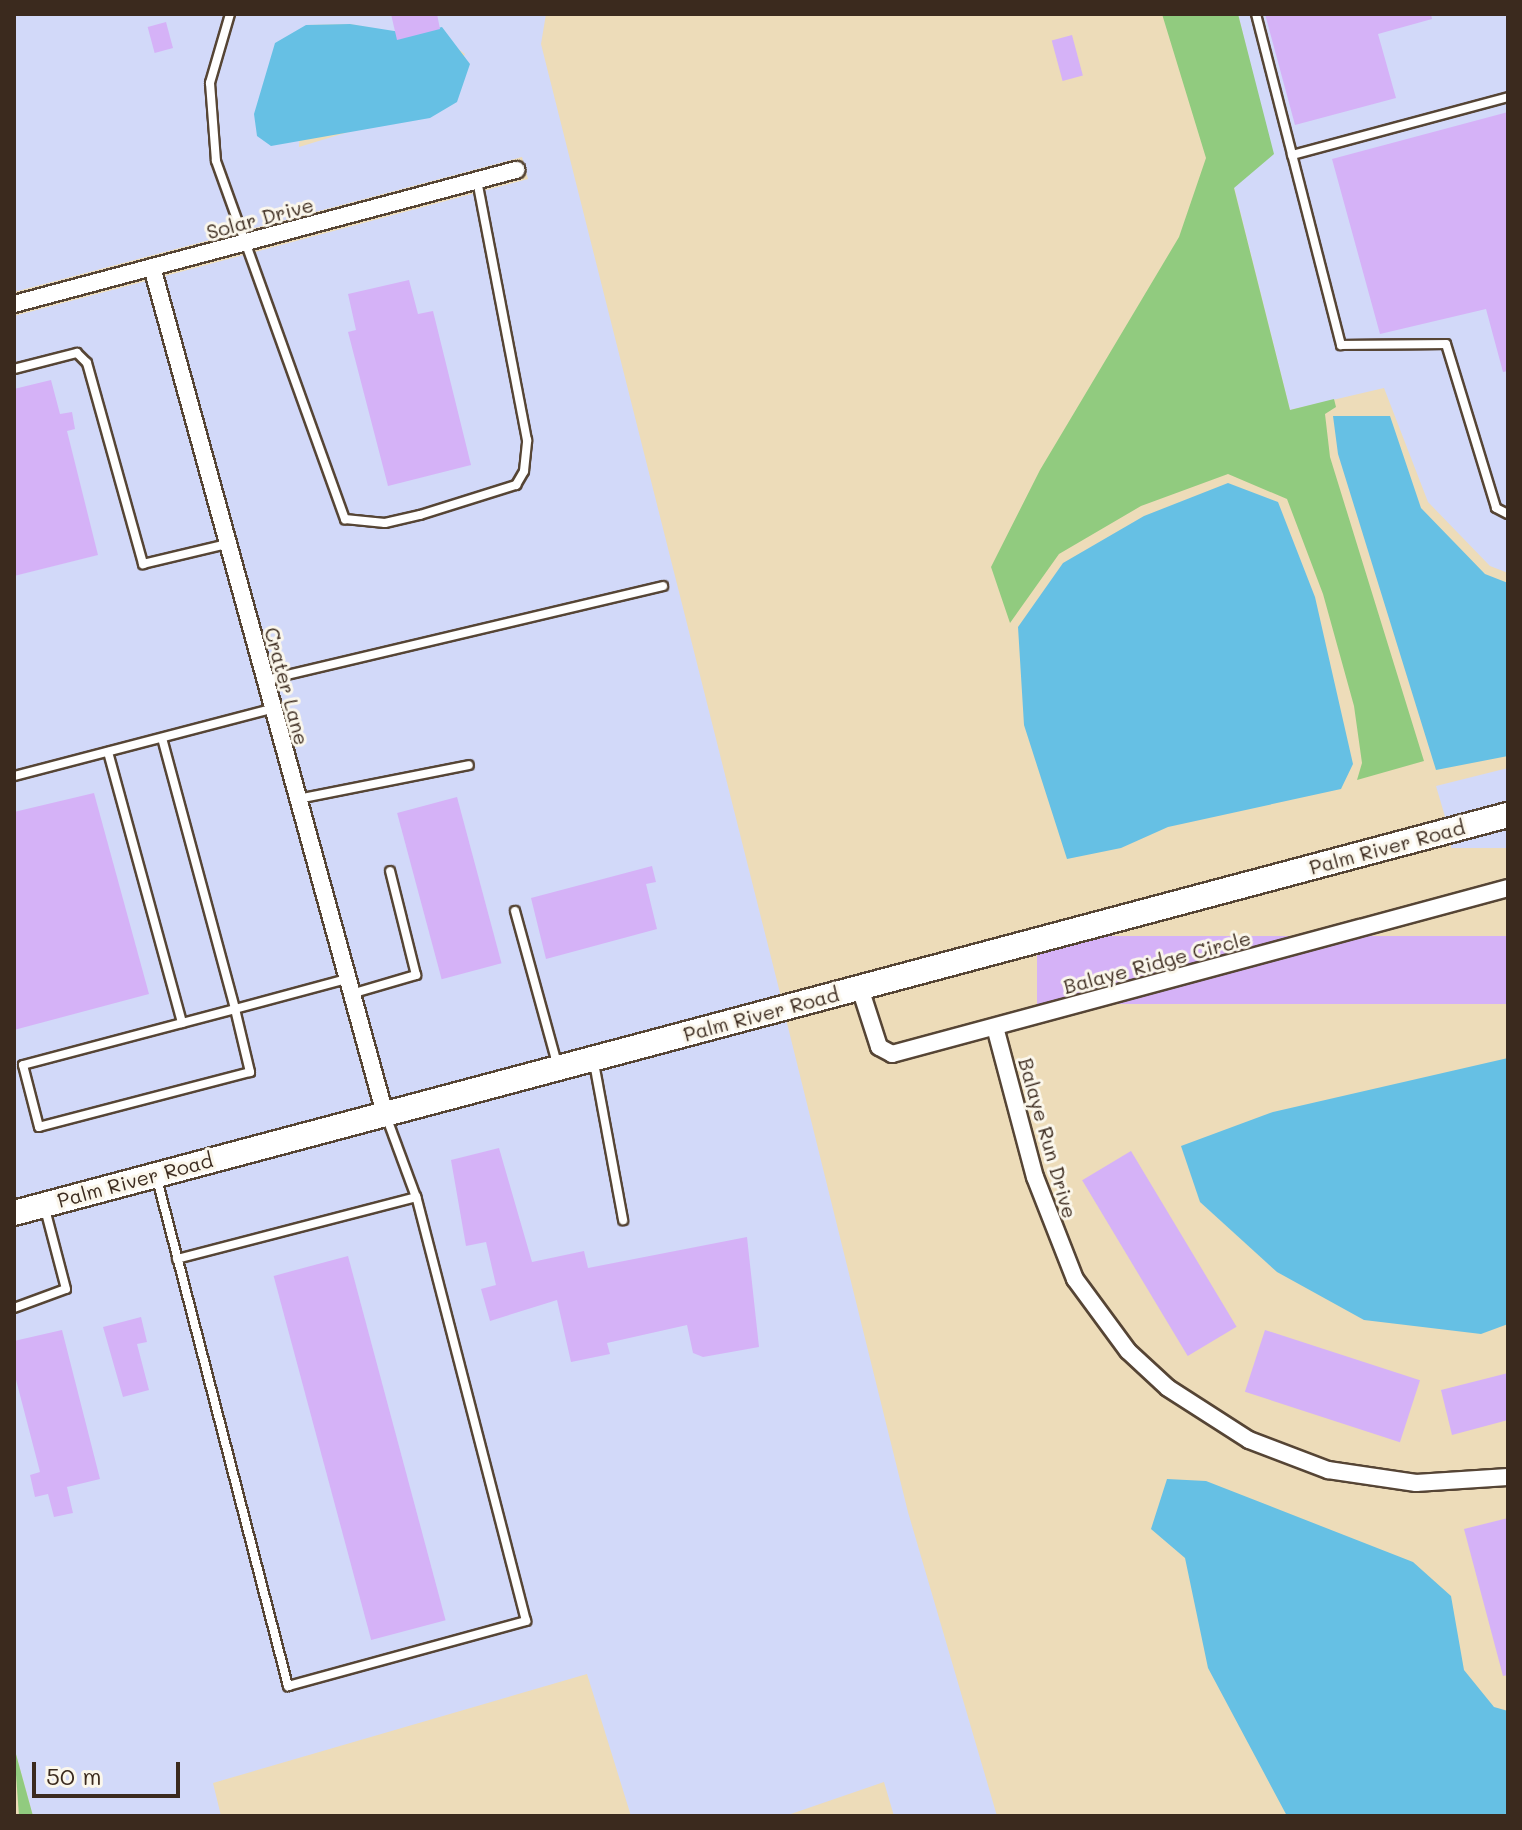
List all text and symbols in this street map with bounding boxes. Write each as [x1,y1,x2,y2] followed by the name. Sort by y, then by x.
[204,192,316,244] street label: Solar Drive
[260,625,314,747] street label: Crater Lane
[1307,815,1467,879] street label: Palm River Road
[1061,925,1253,999] street label: Balaye Ridge Circle
[681,982,841,1046] street label: Palm River Road
[1014,1055,1082,1221] street label: Balaye Run Drive
[55,1148,215,1212] street label: Palm River Road
[36,1746,184,1796] scale bar
[46,1760,102,1791] text: 50 m

